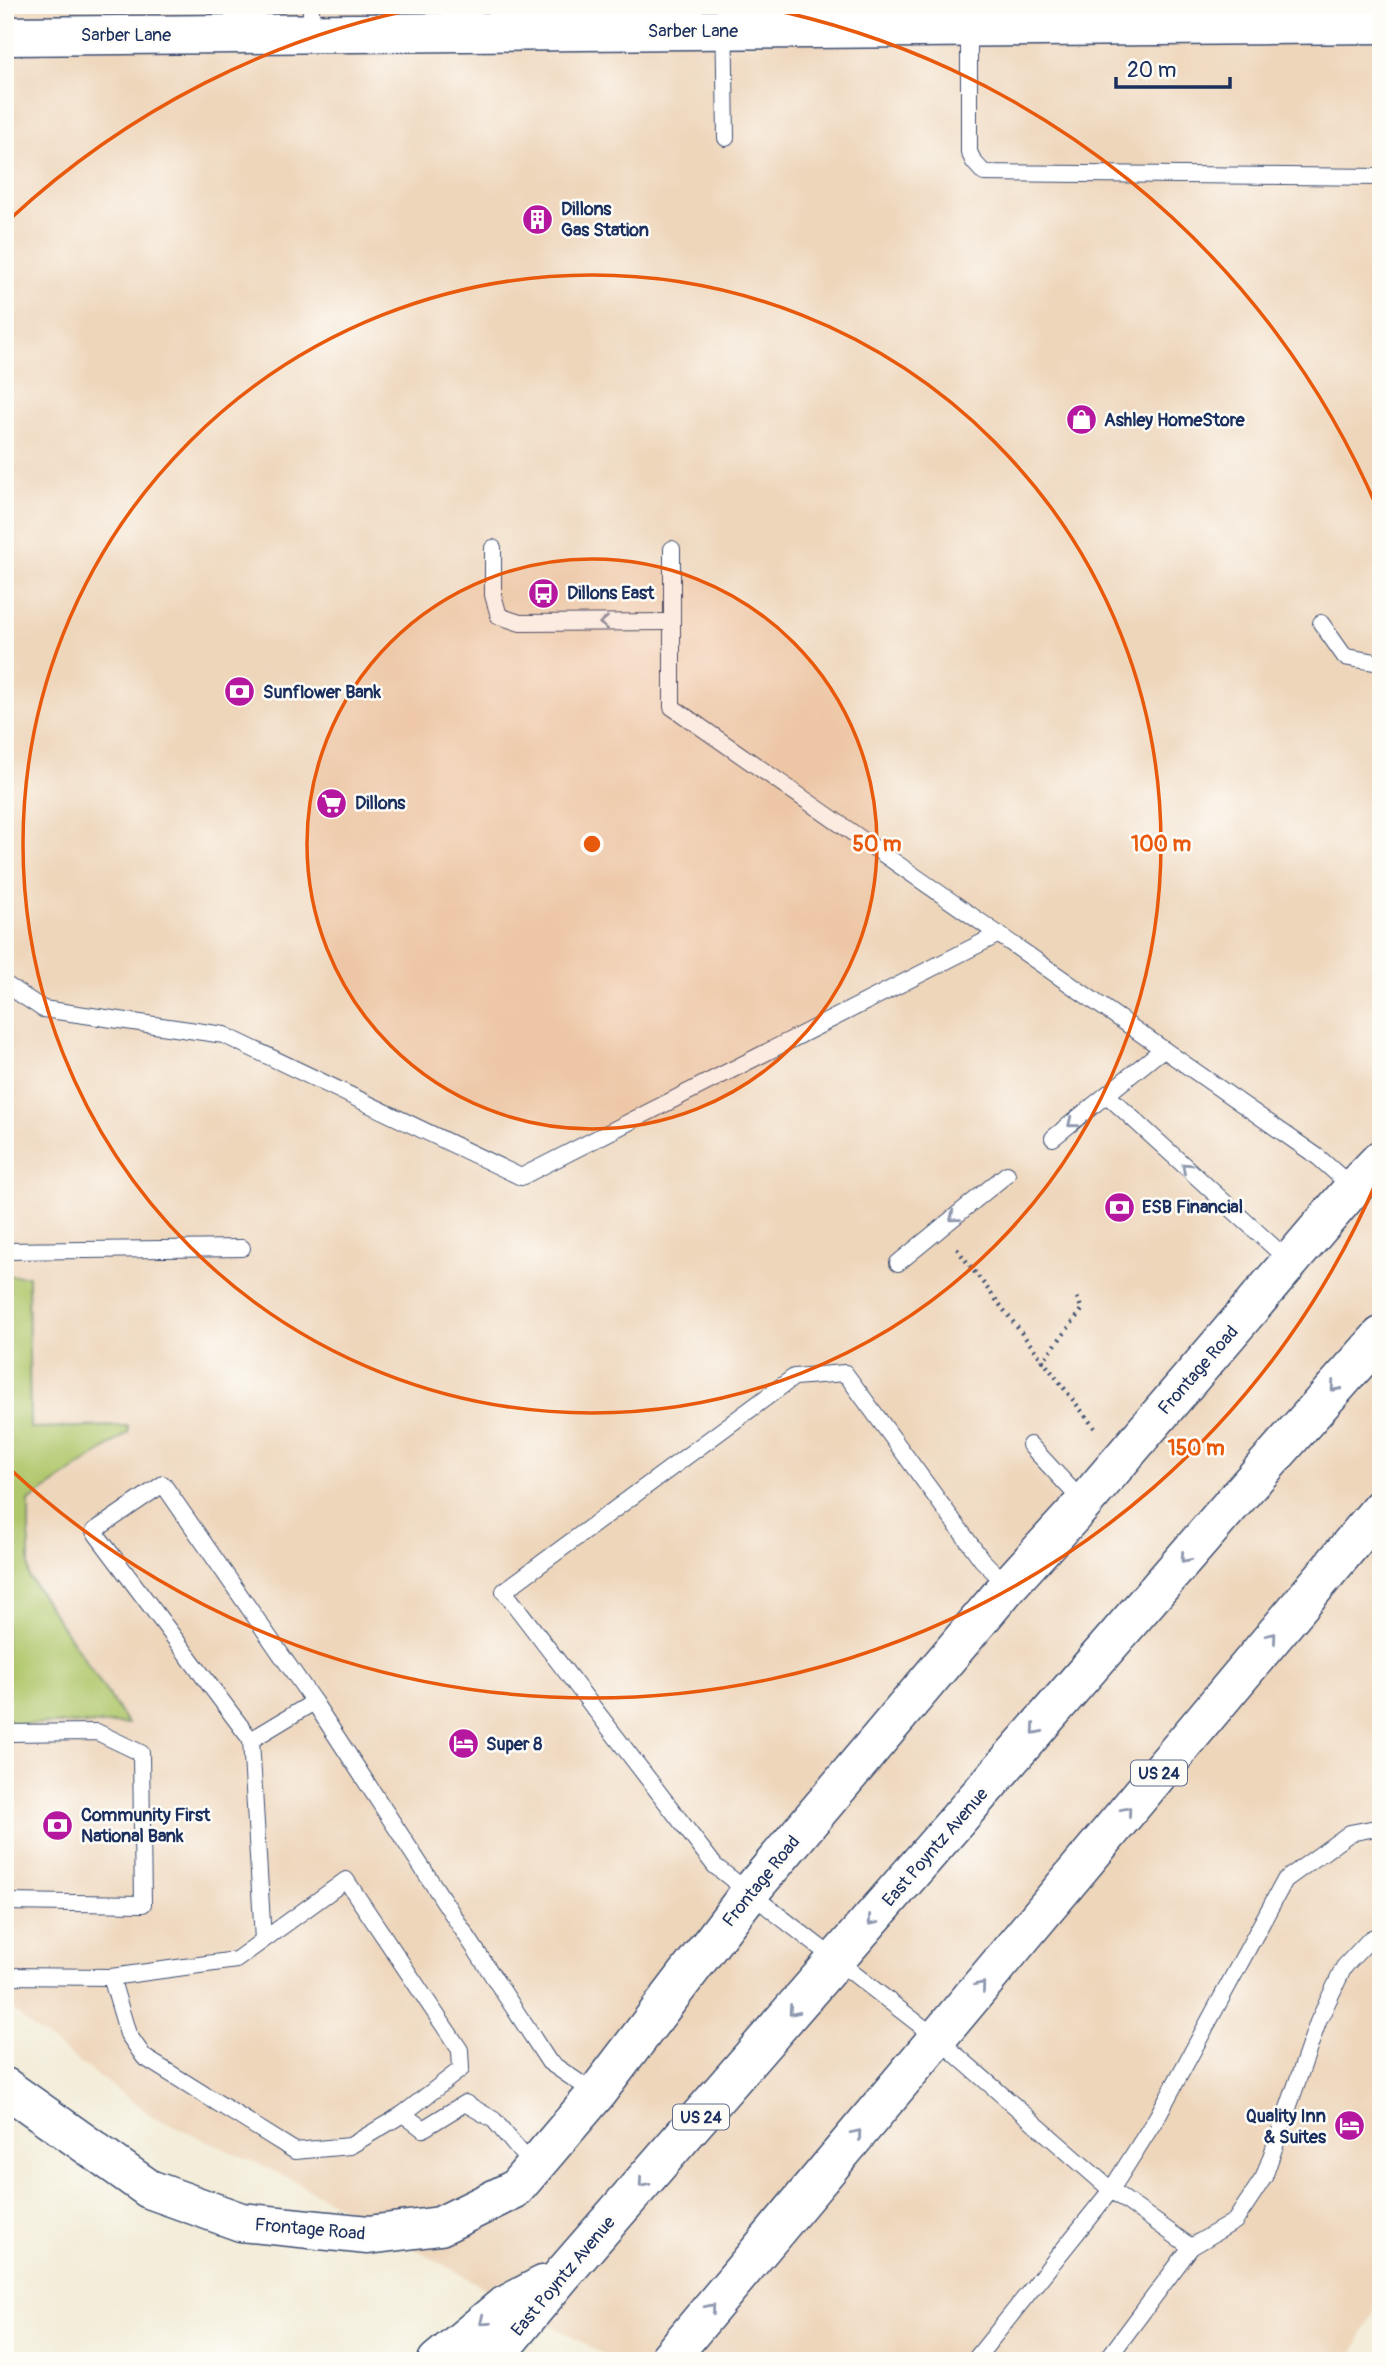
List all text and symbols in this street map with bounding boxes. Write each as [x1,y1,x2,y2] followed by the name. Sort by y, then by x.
[648,20,738,43] street label: Sarber Lane
[81,24,171,47] street label: Sarber Lane
[1116,46,1230,90] scale bar
[1127,57,1176,84] text: 20 m
[561,198,649,242] place label: Dillons Gas Station
[521,202,555,236] building icon: Dillons Gas Station
[1064,403,1098,437] shop icon: Ashley HomeStore
[1104,409,1246,432] place label: Ashley HomeStore
[527,576,561,610] bus stop icon: Dillons East
[567,582,655,605] place label: Dillons East
[598,615,609,631] one-way arrow
[223,675,257,709] bank icon: Sunflower Bank
[263,681,381,704] place label: Sunflower Bank
[315,786,349,820] supermarket icon: Dillons
[355,792,406,815] place label: Dillons
[853,831,902,858] text: 50 m
[1131,831,1191,858] text: 100 m
[580,832,604,856] centre of rings
[1067,1115,1080,1127] one-way arrow
[1181,1162,1194,1175] one-way arrow
[1102,1190,1136,1224] bank icon: ESB Financial
[1142,1196,1243,1219] place label: ESB Financial
[950,1209,963,1221] one-way arrow
[1153,1321,1244,1420] street label: Frontage Road
[1331,1379,1344,1392] one-way arrow
[1167,1435,1225,1462] text: 150 m
[1181,1549,1193,1562] one-way arrow
[1264,1632,1277,1644] one-way arrow
[1032,1722,1044,1735] one-way arrow
[446,1727,480,1761] hotel icon: Super 8
[486,1733,542,1756] place label: Super 8
[1131,1760,1187,1786] road number: US 24
[877,1783,993,1912] street label: East Poyntz Avenue
[81,1804,211,1848] place label: Community First National Bank
[1118,1807,1131,1819] one-way arrow
[41,1808,75,1842] bank icon: Community First National Bank
[717,1831,805,1932] street label: Frontage Road
[868,1912,880,1925] one-way arrow
[973,1982,985,1995] one-way arrow
[789,2003,801,2016] one-way arrow
[673,2104,729,2130] road number: US 24
[1246,2105,1327,2149] place label: Quality Inn & Suites
[1332,2109,1366,2143] hotel icon: Quality Inn & Suites
[849,2130,861,2143] one-way arrow
[639,2174,651,2187] one-way arrow
[506,2211,621,2341] street label: East Poyntz Avenue
[254,2213,366,2246] street label: Frontage Road
[703,2304,715,2317] one-way arrow
[480,2313,492,2326] one-way arrow

